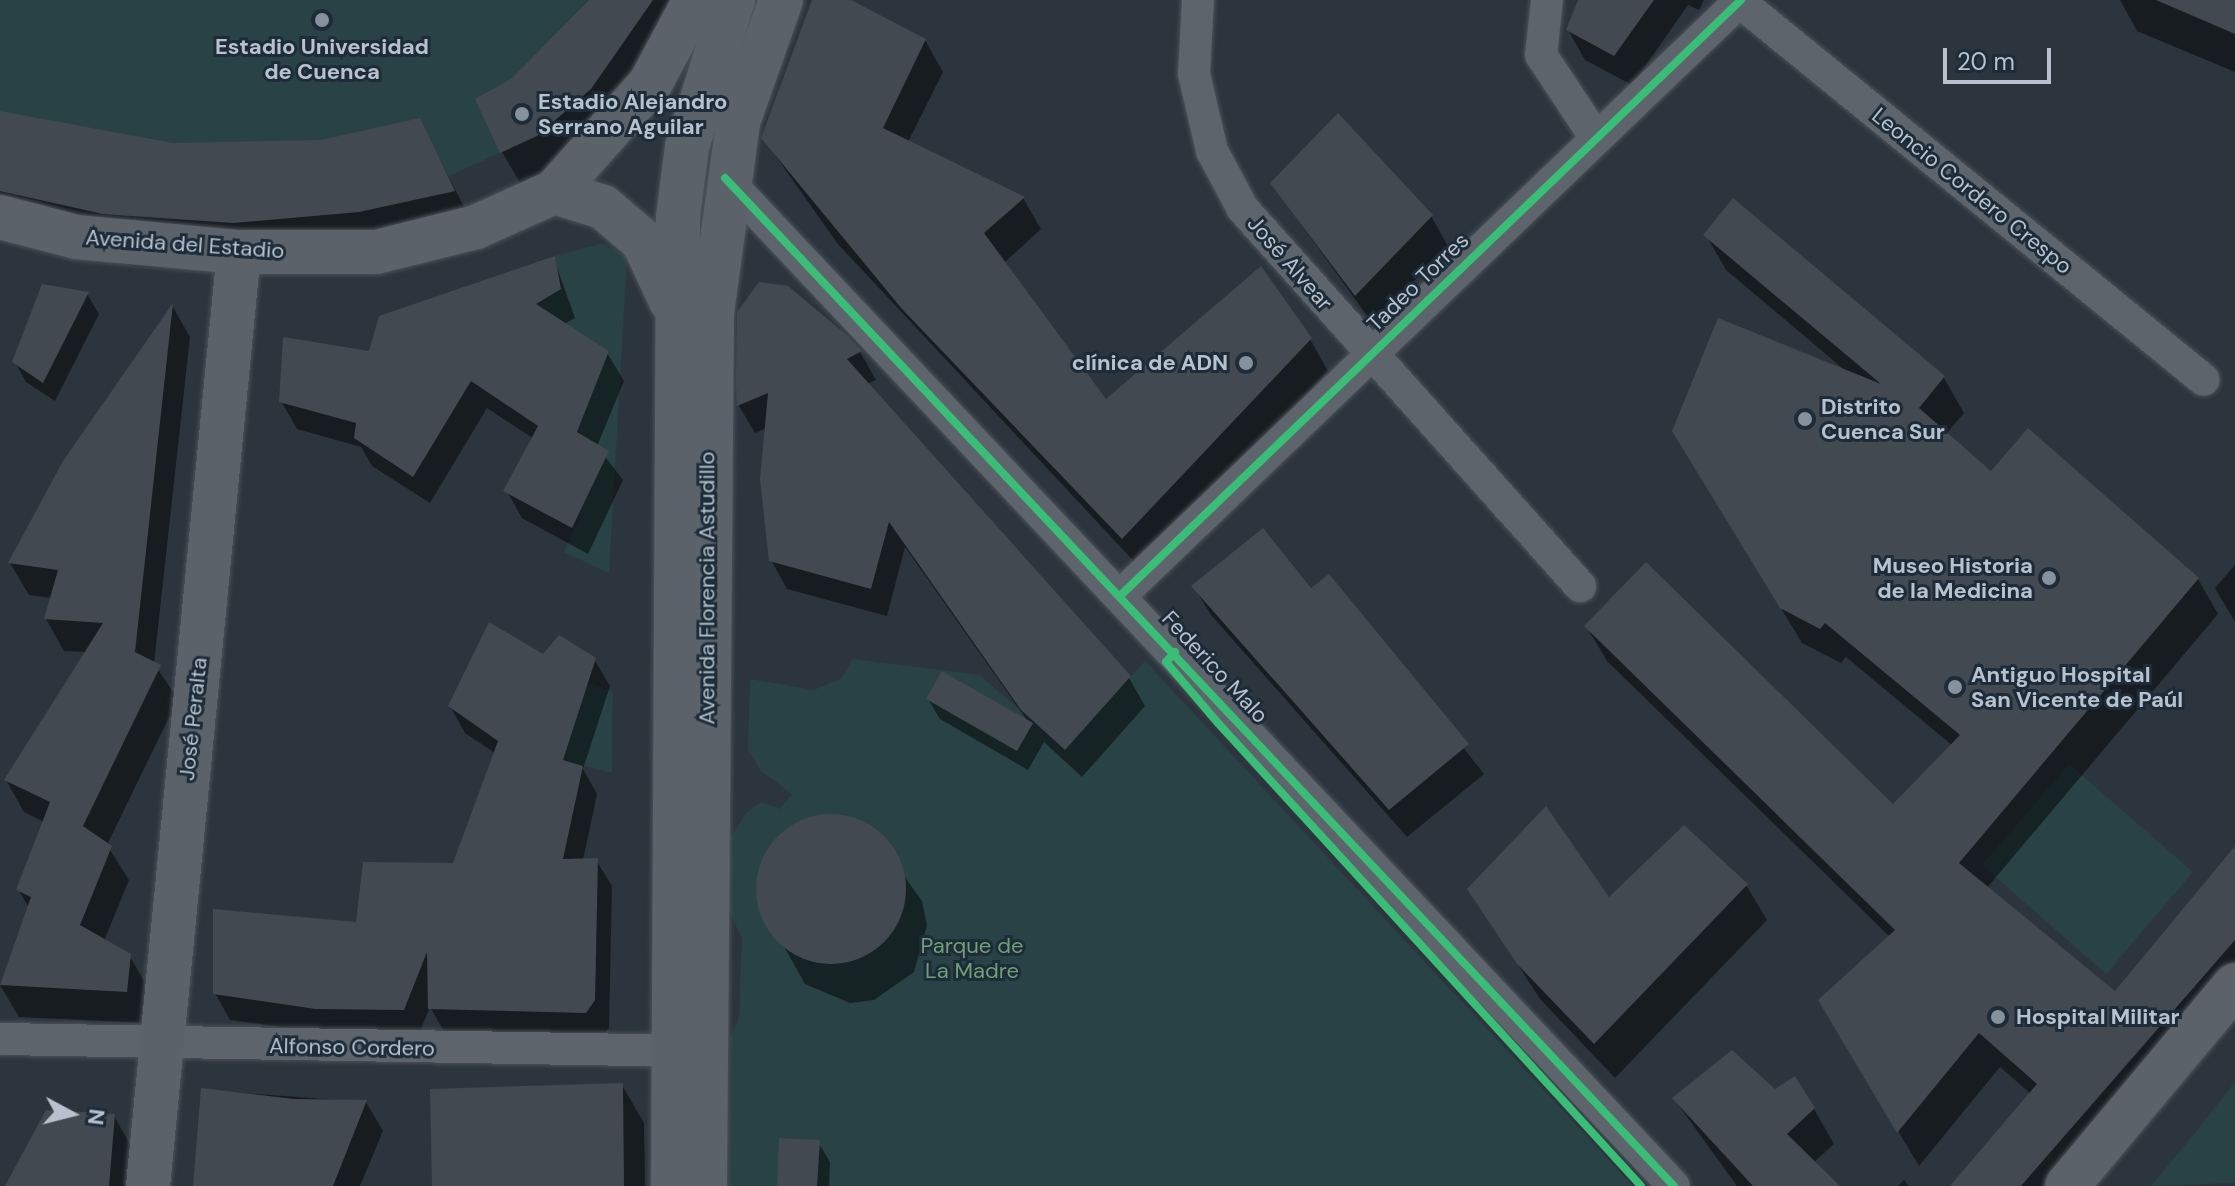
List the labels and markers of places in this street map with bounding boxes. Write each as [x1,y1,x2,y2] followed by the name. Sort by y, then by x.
[313,11,331,29] marker: Estadio Universidad de Cuenca
[215,33,429,84] place label: Estadio Universidad de Cuenca
[538,88,728,140] place label: Estadio Alejandro Serrano Aguilar
[513,105,531,123] marker: Estadio Alejandro Serrano Aguilar
[1072,350,1228,376] place label: clínica de ADN
[1235,352,1257,374] marker: clínica de ADN
[1821,393,1945,444] place label: Distrito Cuenca Sur
[1796,410,1814,428] marker: Distrito Cuenca Sur
[1873,552,2033,604] place label: Museo Historia de la Medicina
[2040,569,2058,587] marker: Museo Historia de la Medicina
[1971,661,2183,712] place label: Antiguo Hospital San Vicente de Paúl
[1946,678,1964,696] marker: Antiguo Hospital San Vicente de Paúl
[2016,1004,2180,1030] place label: Hospital Militar
[1987,1006,2009,1028] marker: Hospital Militar

